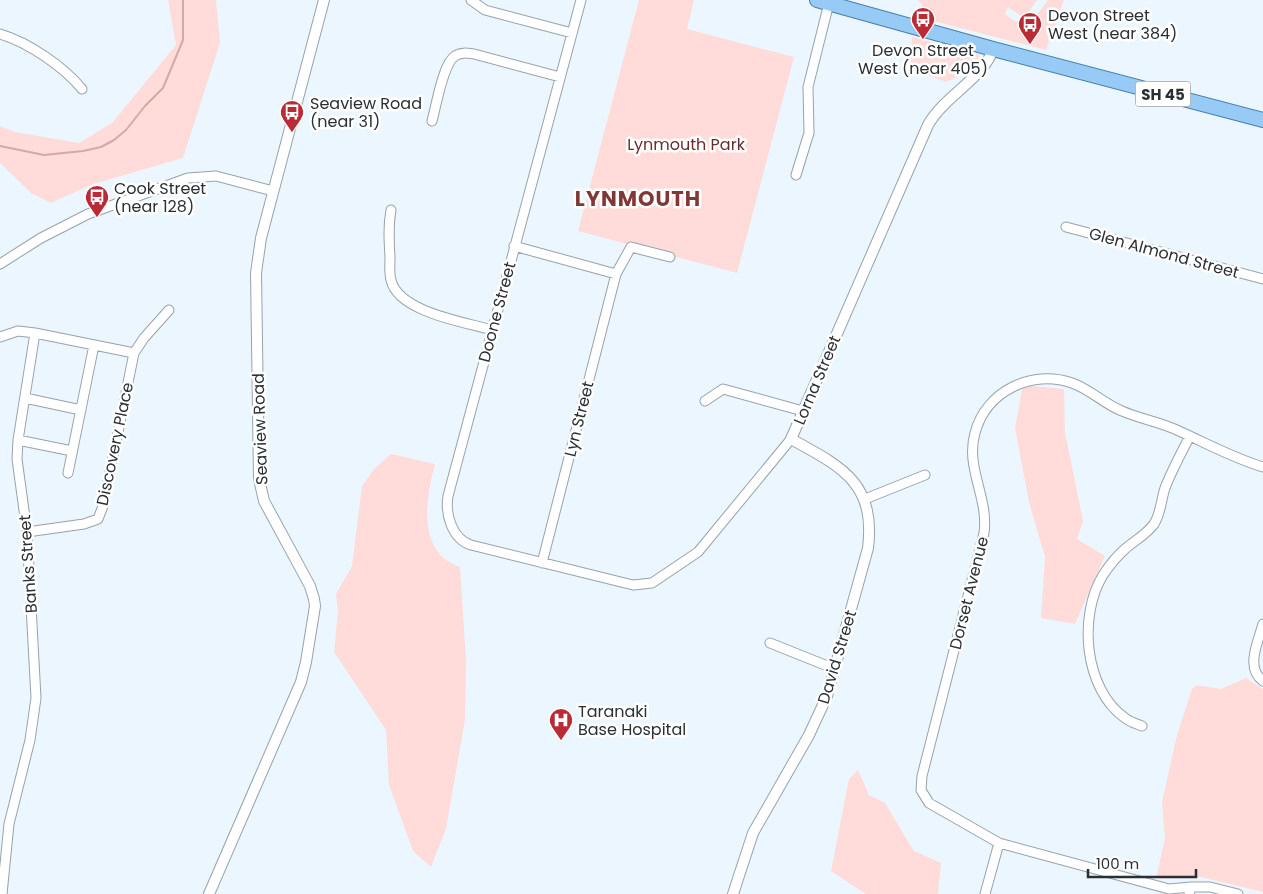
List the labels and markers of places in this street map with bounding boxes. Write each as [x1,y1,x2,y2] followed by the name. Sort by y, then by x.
[1048,4,1177,45] place label: Devon Street West (near 384)
[910,6,936,40] bus stop icon: Devon Street West (near 405)
[1017,11,1043,45] bus stop icon: Devon Street West (near 384)
[858,39,988,80] place label: Devon Street West (near 405)
[310,92,422,133] place label: Seaview Road (near 31)
[279,99,305,133] bus stop icon: Seaview Road (near 31)
[114,177,206,218] place label: Cook Street (near 128)
[84,184,110,218] bus stop icon: Cook Street (near 128)
[578,700,686,741] place label: Taranaki Base Hospital
[548,707,574,741] hospital icon: Taranaki Base Hospital

